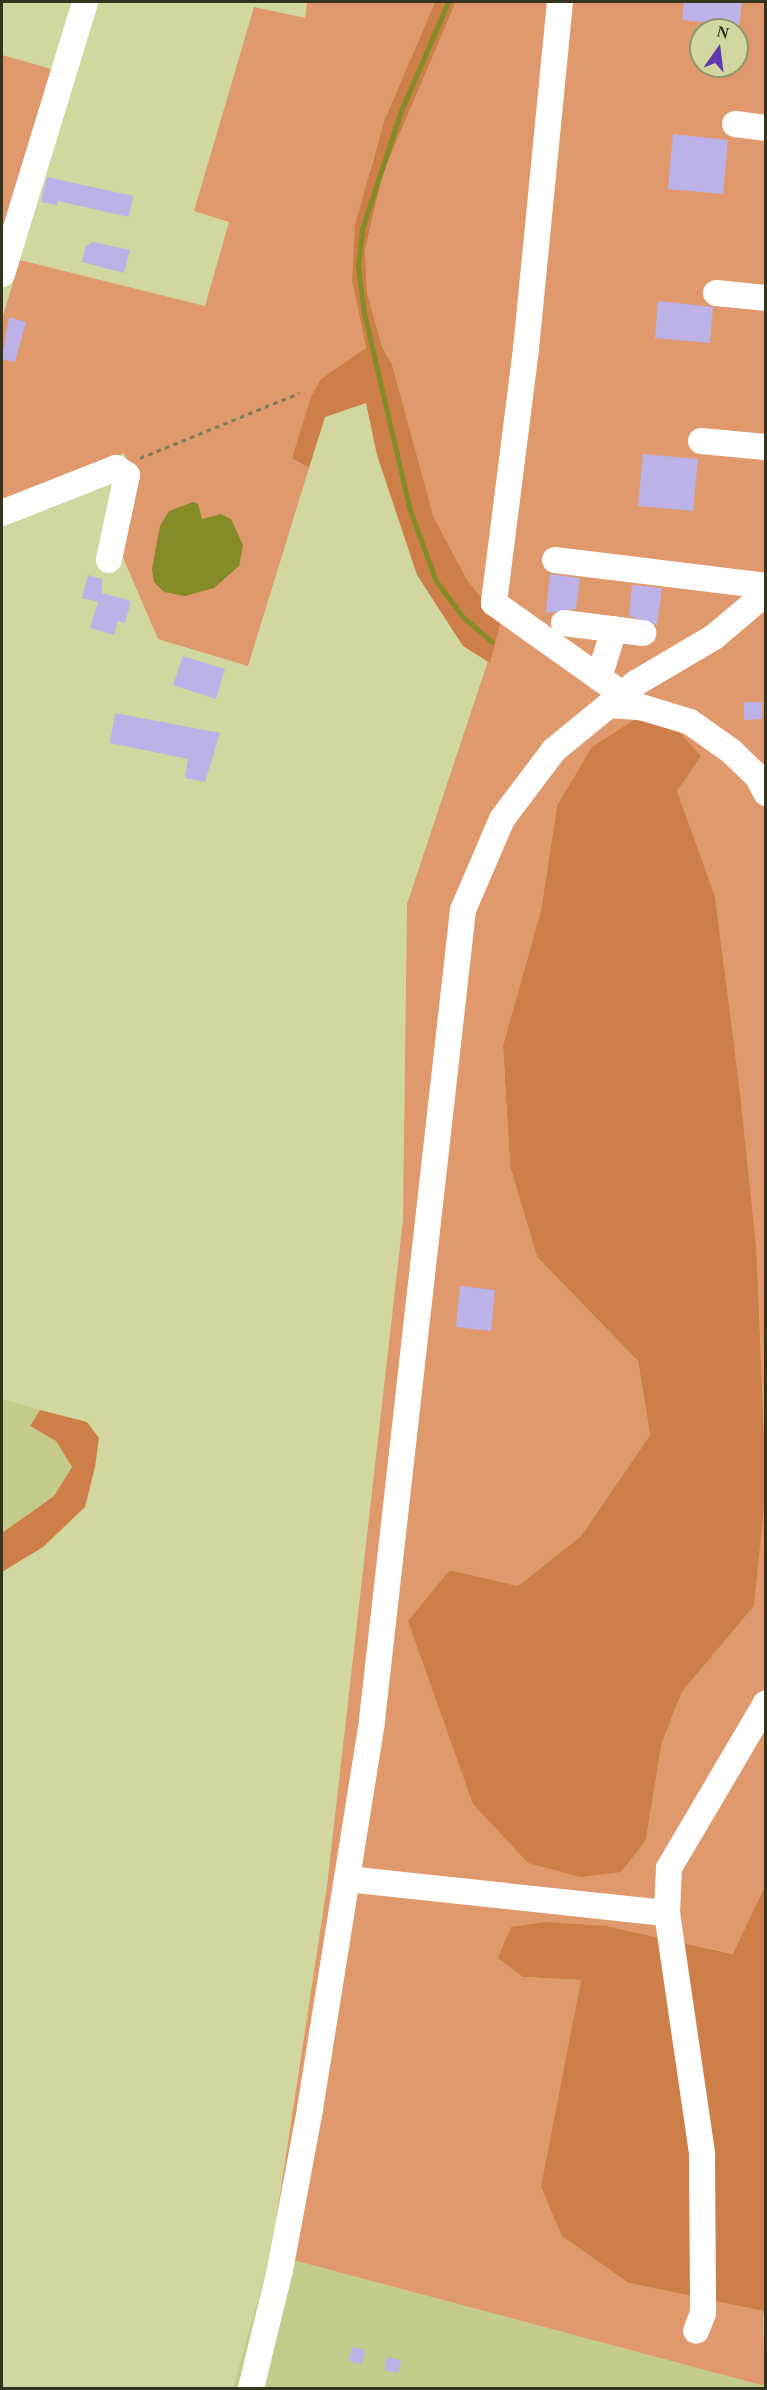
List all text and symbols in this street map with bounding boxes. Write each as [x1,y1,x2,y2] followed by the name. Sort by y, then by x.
[689,18,749,78] north arrow
[715,22,731,42] text: N

